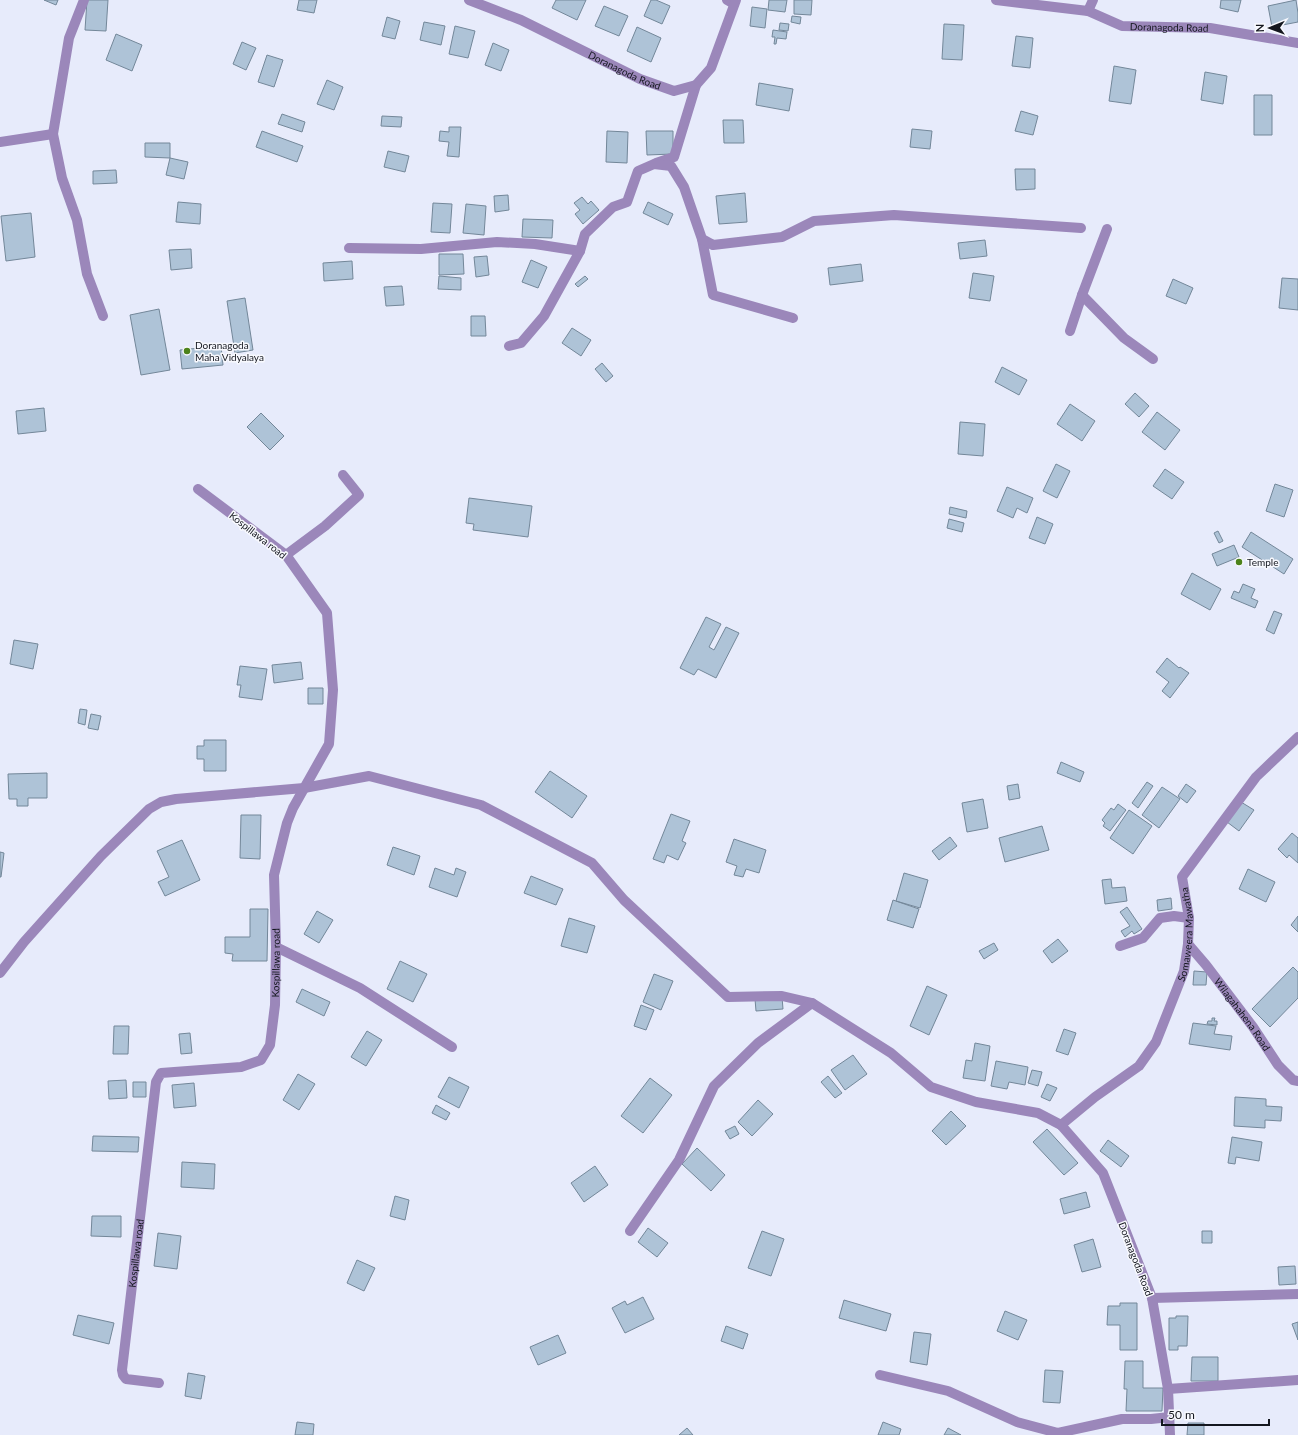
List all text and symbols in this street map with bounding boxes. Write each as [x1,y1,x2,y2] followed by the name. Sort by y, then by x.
[1250,8,1290,48] north arrow
[1130,20,1209,34] street label: Doranagoda Road
[1253,24,1266,33] text: N
[586,48,662,92] street label: Doranagoda Road
[195,339,264,363] place label: Doranagoda Maha Vidyalaya
[182,346,192,356] marker: Doranagoda Maha Vidyalaya
[227,509,289,561] street label: Kospillawa road
[1247,556,1278,568] place label: Temple
[1234,557,1244,567] marker: Temple
[1175,886,1195,983] street label: Somaweera Mawatha
[269,928,282,997] street label: Kospillawa road
[1212,976,1273,1053] street label: Wilagahahena Road
[126,1218,146,1288] street label: Kospillawa road
[1116,1220,1156,1298] street label: Doranagoda Road
[1162,1401,1269,1427] scale bar
[1168,1407,1195,1422] text: 50 m

